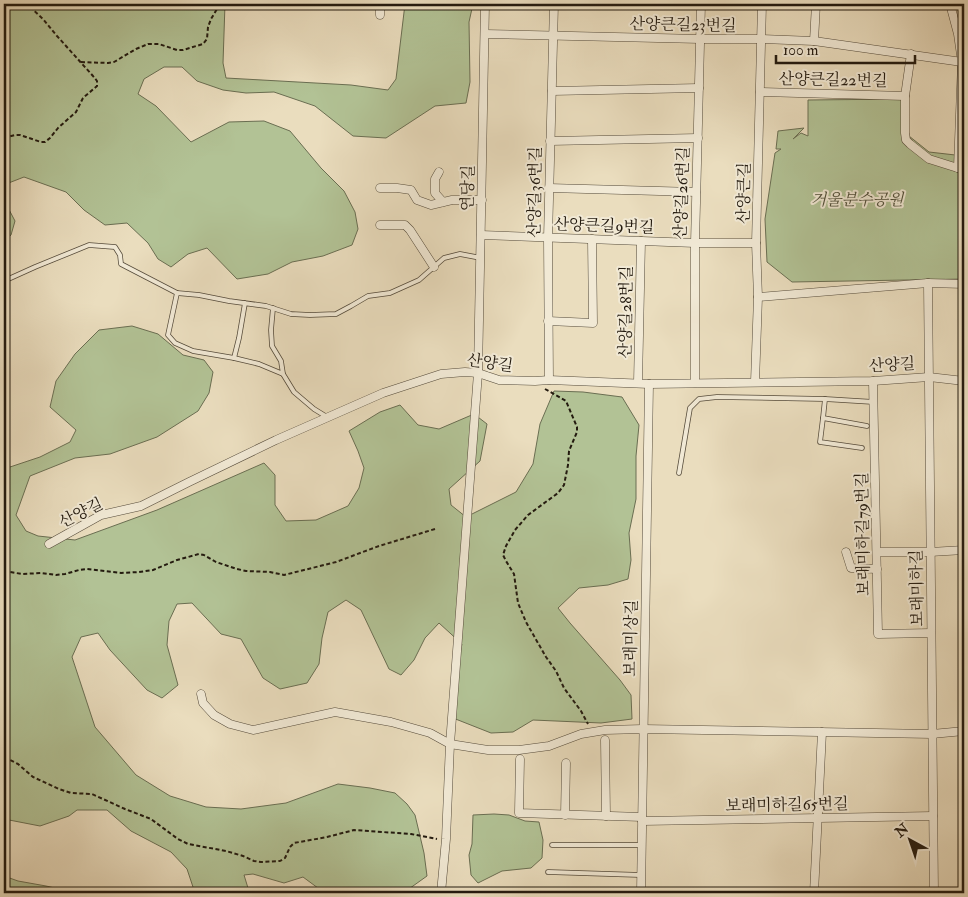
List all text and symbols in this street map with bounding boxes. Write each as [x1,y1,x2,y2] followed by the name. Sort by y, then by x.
[629,14,737,36] street label: 산양큰길23번길
[776,32,914,64] scale bar
[783,41,819,60] text: 100 m
[778,69,888,91] street label: 산양큰길22번길
[524,146,546,238] street label: 산양길36번길
[670,146,694,240] street label: 산양길26번길
[733,162,755,224] street label: 산양큰길
[458,165,478,211] street label: 연당길
[811,190,905,210] park label: 거울분수공원
[553,214,655,238] street label: 산양큰길9번길
[615,265,637,359] street label: 산양길28번길
[466,350,514,376] street label: 산양길
[868,354,916,376] street label: 산양길
[852,472,874,596] street label: 보래미하길79번길
[56,494,106,532] street label: 산양길
[906,549,928,627] street label: 보래미하길
[620,599,642,677] street label: 보래미상길
[725,794,849,816] street label: 보래미하길65번길
[886,814,936,864] north arrow
[891,820,913,842] text: N

